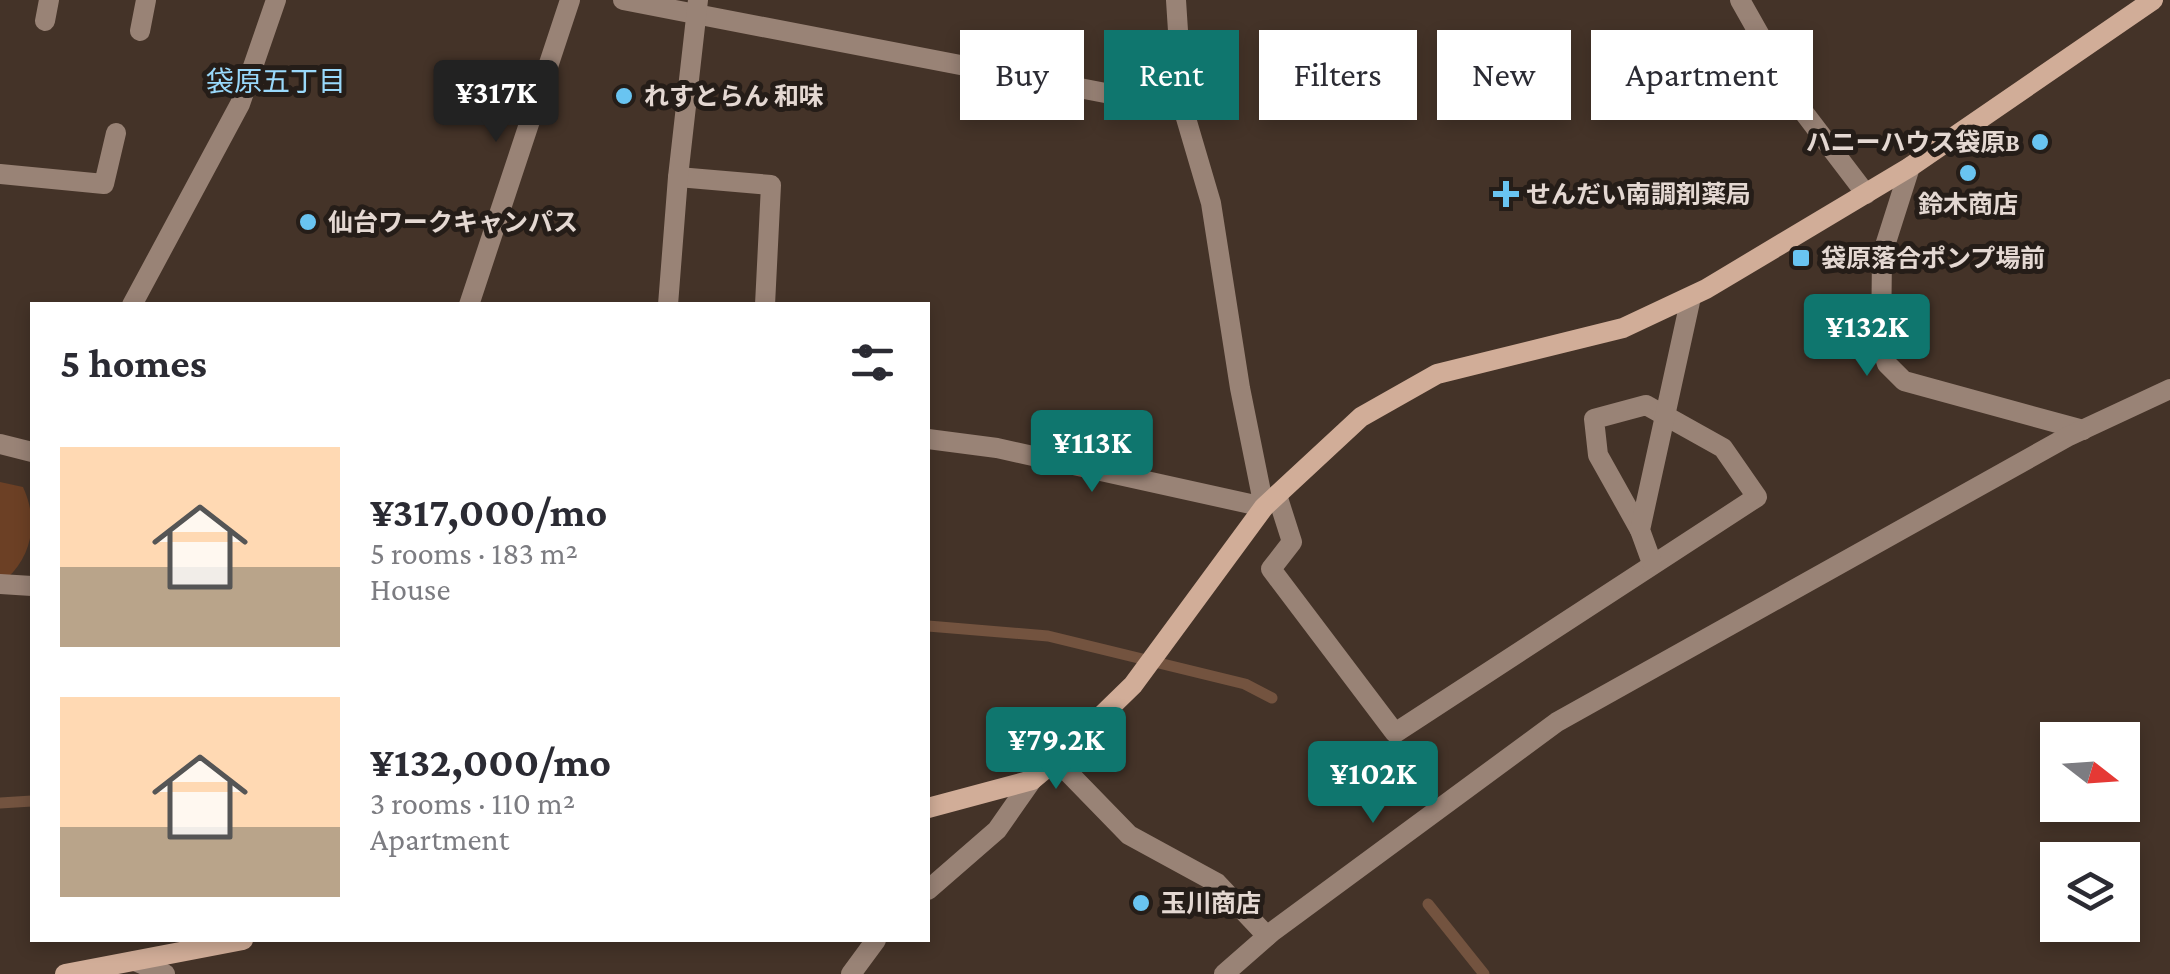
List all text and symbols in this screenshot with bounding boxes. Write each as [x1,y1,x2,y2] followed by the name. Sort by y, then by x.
[960,30,1084,120] chip: Buy
[1104,30,1239,120] chip: Rent
[1259,30,1417,120] chip: Filters
[1437,30,1571,120] chip: New
[1591,30,1813,120] chip: Apartment
[426,60,566,145] pin: ¥317K
[206,66,346,97] district label: 袋原五丁目
[456,74,536,110] text: ¥317K
[644,83,824,110] place label: れすとらん 和味
[613,85,635,107] marker: れすとらん 和味
[1806,129,2020,156] place label: ハニーハウス袋原B
[2029,131,2051,153] marker: ハニーハウス袋原B
[1957,162,1979,184] marker: 鈴木商店
[1526,181,1751,208] place label: せんだい南調剤薬局
[1495,183,1517,205] marker: せんだい南調剤薬局
[1918,191,2018,218] place label: 鈴木商店
[328,209,578,236] place label: 仙台ワークキャンパス
[297,211,319,233] marker: 仙台ワークキャンパス
[1821,245,2045,272] place label: 袋原落合ポンプ場前
[1790,247,1812,269] marker: 袋原落合ポンプ場前
[1797,294,1937,379] pin: ¥132K
[1826,308,1908,344] text: ¥132K
[845,335,900,390] icon: filters
[60,339,207,386] text: 5 homes
[1022,410,1162,495] pin: ¥113K
[1053,424,1131,460] text: ¥113K
[140,487,260,607] icon: home
[370,488,607,535] text: ¥317,000/mo
[370,535,578,571] text: 5 rooms · 183 m²
[370,571,450,607] text: House
[975,707,1137,792] pin: ¥79.2K
[1008,721,1104,757] text: ¥79.2K
[2040,722,2140,822] north arrow
[2040,722,2140,942] map controls
[140,737,260,857] icon: home
[370,738,611,785] text: ¥132,000/mo
[1303,741,1443,826] pin: ¥102K
[1330,755,1416,791] text: ¥102K
[370,785,575,821] text: 3 rooms · 110 m²
[370,821,509,857] text: Apartment
[2040,842,2140,942] button: layers
[1161,890,1261,917] place label: 玉川商店
[1130,892,1152,914] marker: 玉川商店

